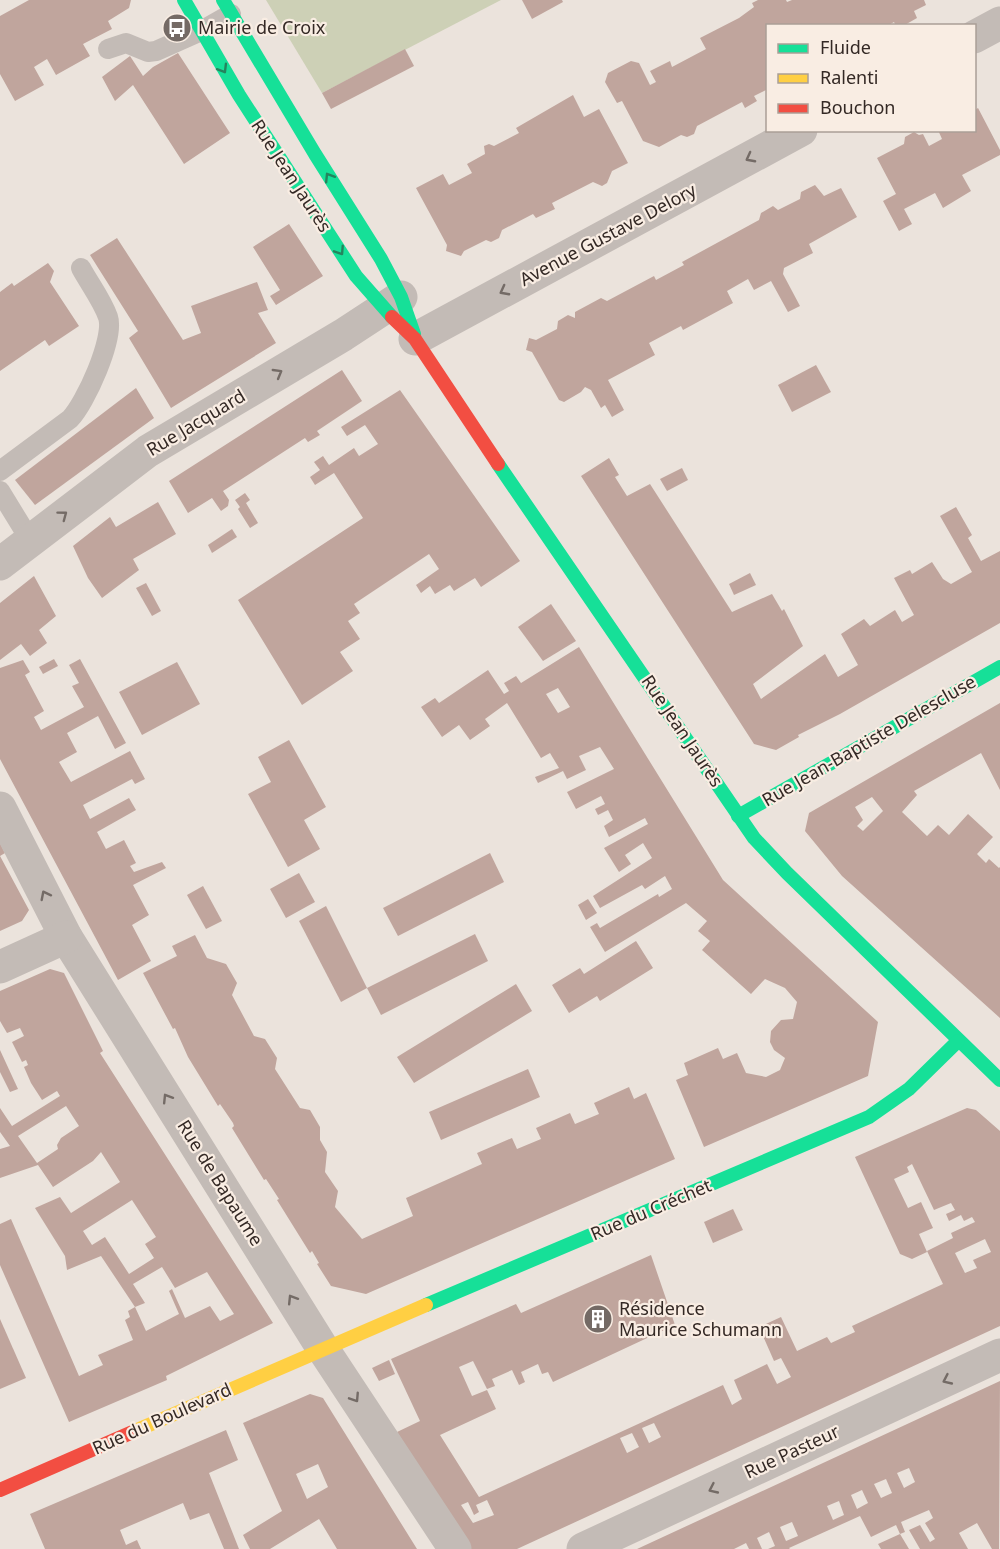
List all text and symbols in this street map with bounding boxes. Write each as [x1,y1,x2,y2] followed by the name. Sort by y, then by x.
[161,12,193,44] bus stop icon: Mairie de Croix
[198,15,326,39] place label: Mairie de Croix
[766,24,976,132] legend
[820,35,871,59] text: Fluide
[216,63,228,73] one-way arrow
[820,65,878,89] text: Ralenti
[820,95,896,119] text: Bouchon
[246,114,337,237] street label: Rue Jean Jaurès
[746,151,756,162] one-way arrow
[325,173,336,184] one-way arrow
[515,177,701,291] street label: Avenue Gustave Delory
[332,245,344,255] one-way arrow
[500,284,511,295] one-way arrow
[272,369,282,380] one-way arrow
[142,383,249,461] street label: Rue Jacquard
[57,512,68,523] one-way arrow
[757,669,980,811] street label: Rue Jean-Baptiste Delescluse
[637,670,729,791] street label: Rue Jean Jaurès
[40,890,52,901] one-way arrow
[162,1094,174,1104] one-way arrow
[172,1115,269,1250] street label: Rue de Bapaume
[587,1173,715,1245] street label: Rue du Créchet
[288,1295,300,1305] one-way arrow
[619,1296,782,1341] place label: Résidence Maurice Schumann
[582,1303,614,1335] building icon: Résidence Maurice Schumann
[942,1372,953,1384] one-way arrow
[88,1377,235,1459] street label: Rue du Boulevard
[348,1391,359,1402] one-way arrow
[740,1418,843,1484] street label: Rue Pasteur
[709,1481,720,1493] one-way arrow

